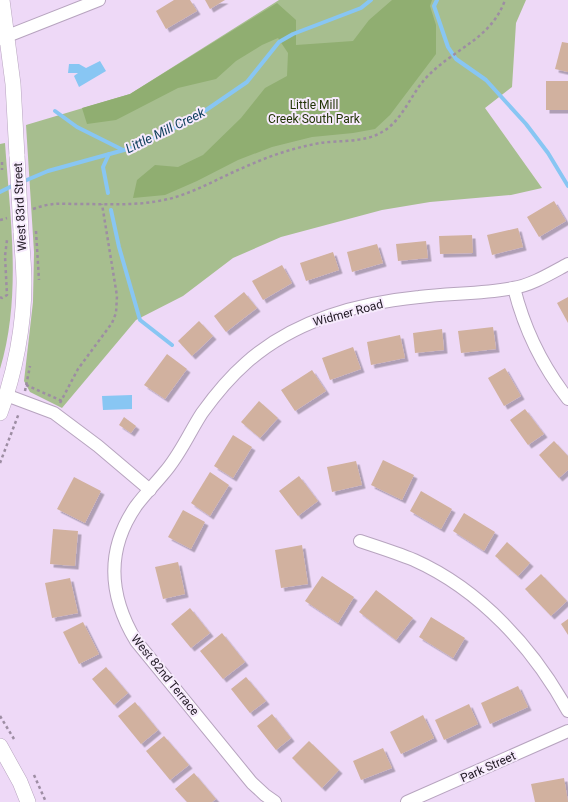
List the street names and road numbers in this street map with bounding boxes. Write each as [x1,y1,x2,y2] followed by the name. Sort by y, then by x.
[11,162,29,252] street label: West 83rd Street
[312,297,384,329] street label: Widmer Road
[128,632,202,718] street label: West 82nd Terrace
[458,749,518,785] street label: Park Street

